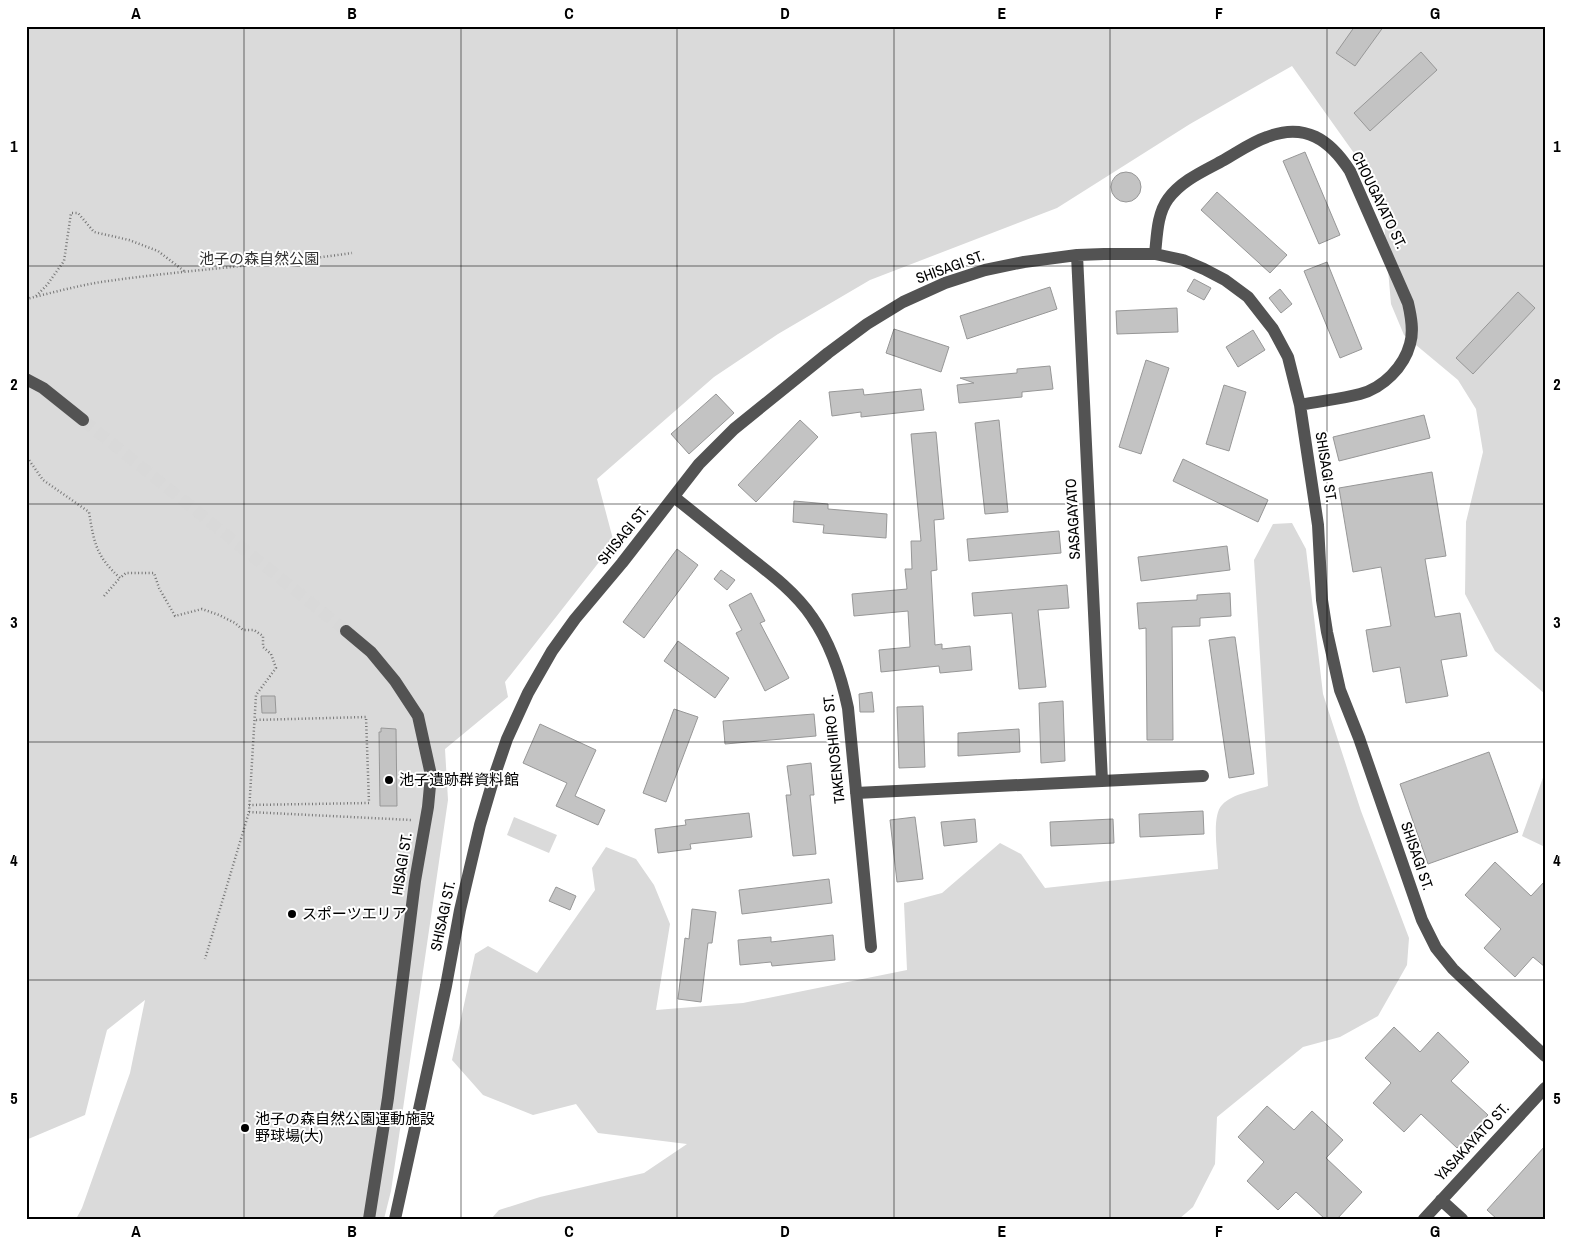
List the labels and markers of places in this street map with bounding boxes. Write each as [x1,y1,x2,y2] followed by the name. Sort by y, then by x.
[399,769,519,790] place label: 池子遺跡群資料館
[383,774,395,786] marker: 池子遺跡群資料館
[302,903,407,924] place label: スポーツエリア
[286,908,298,920] marker: スポーツエリア
[255,1108,435,1146] place label: 池子の森自然公園運動施設 野球場(大)
[239,1122,251,1134] marker: 池子の森自然公園運動施設 野球場(大)

